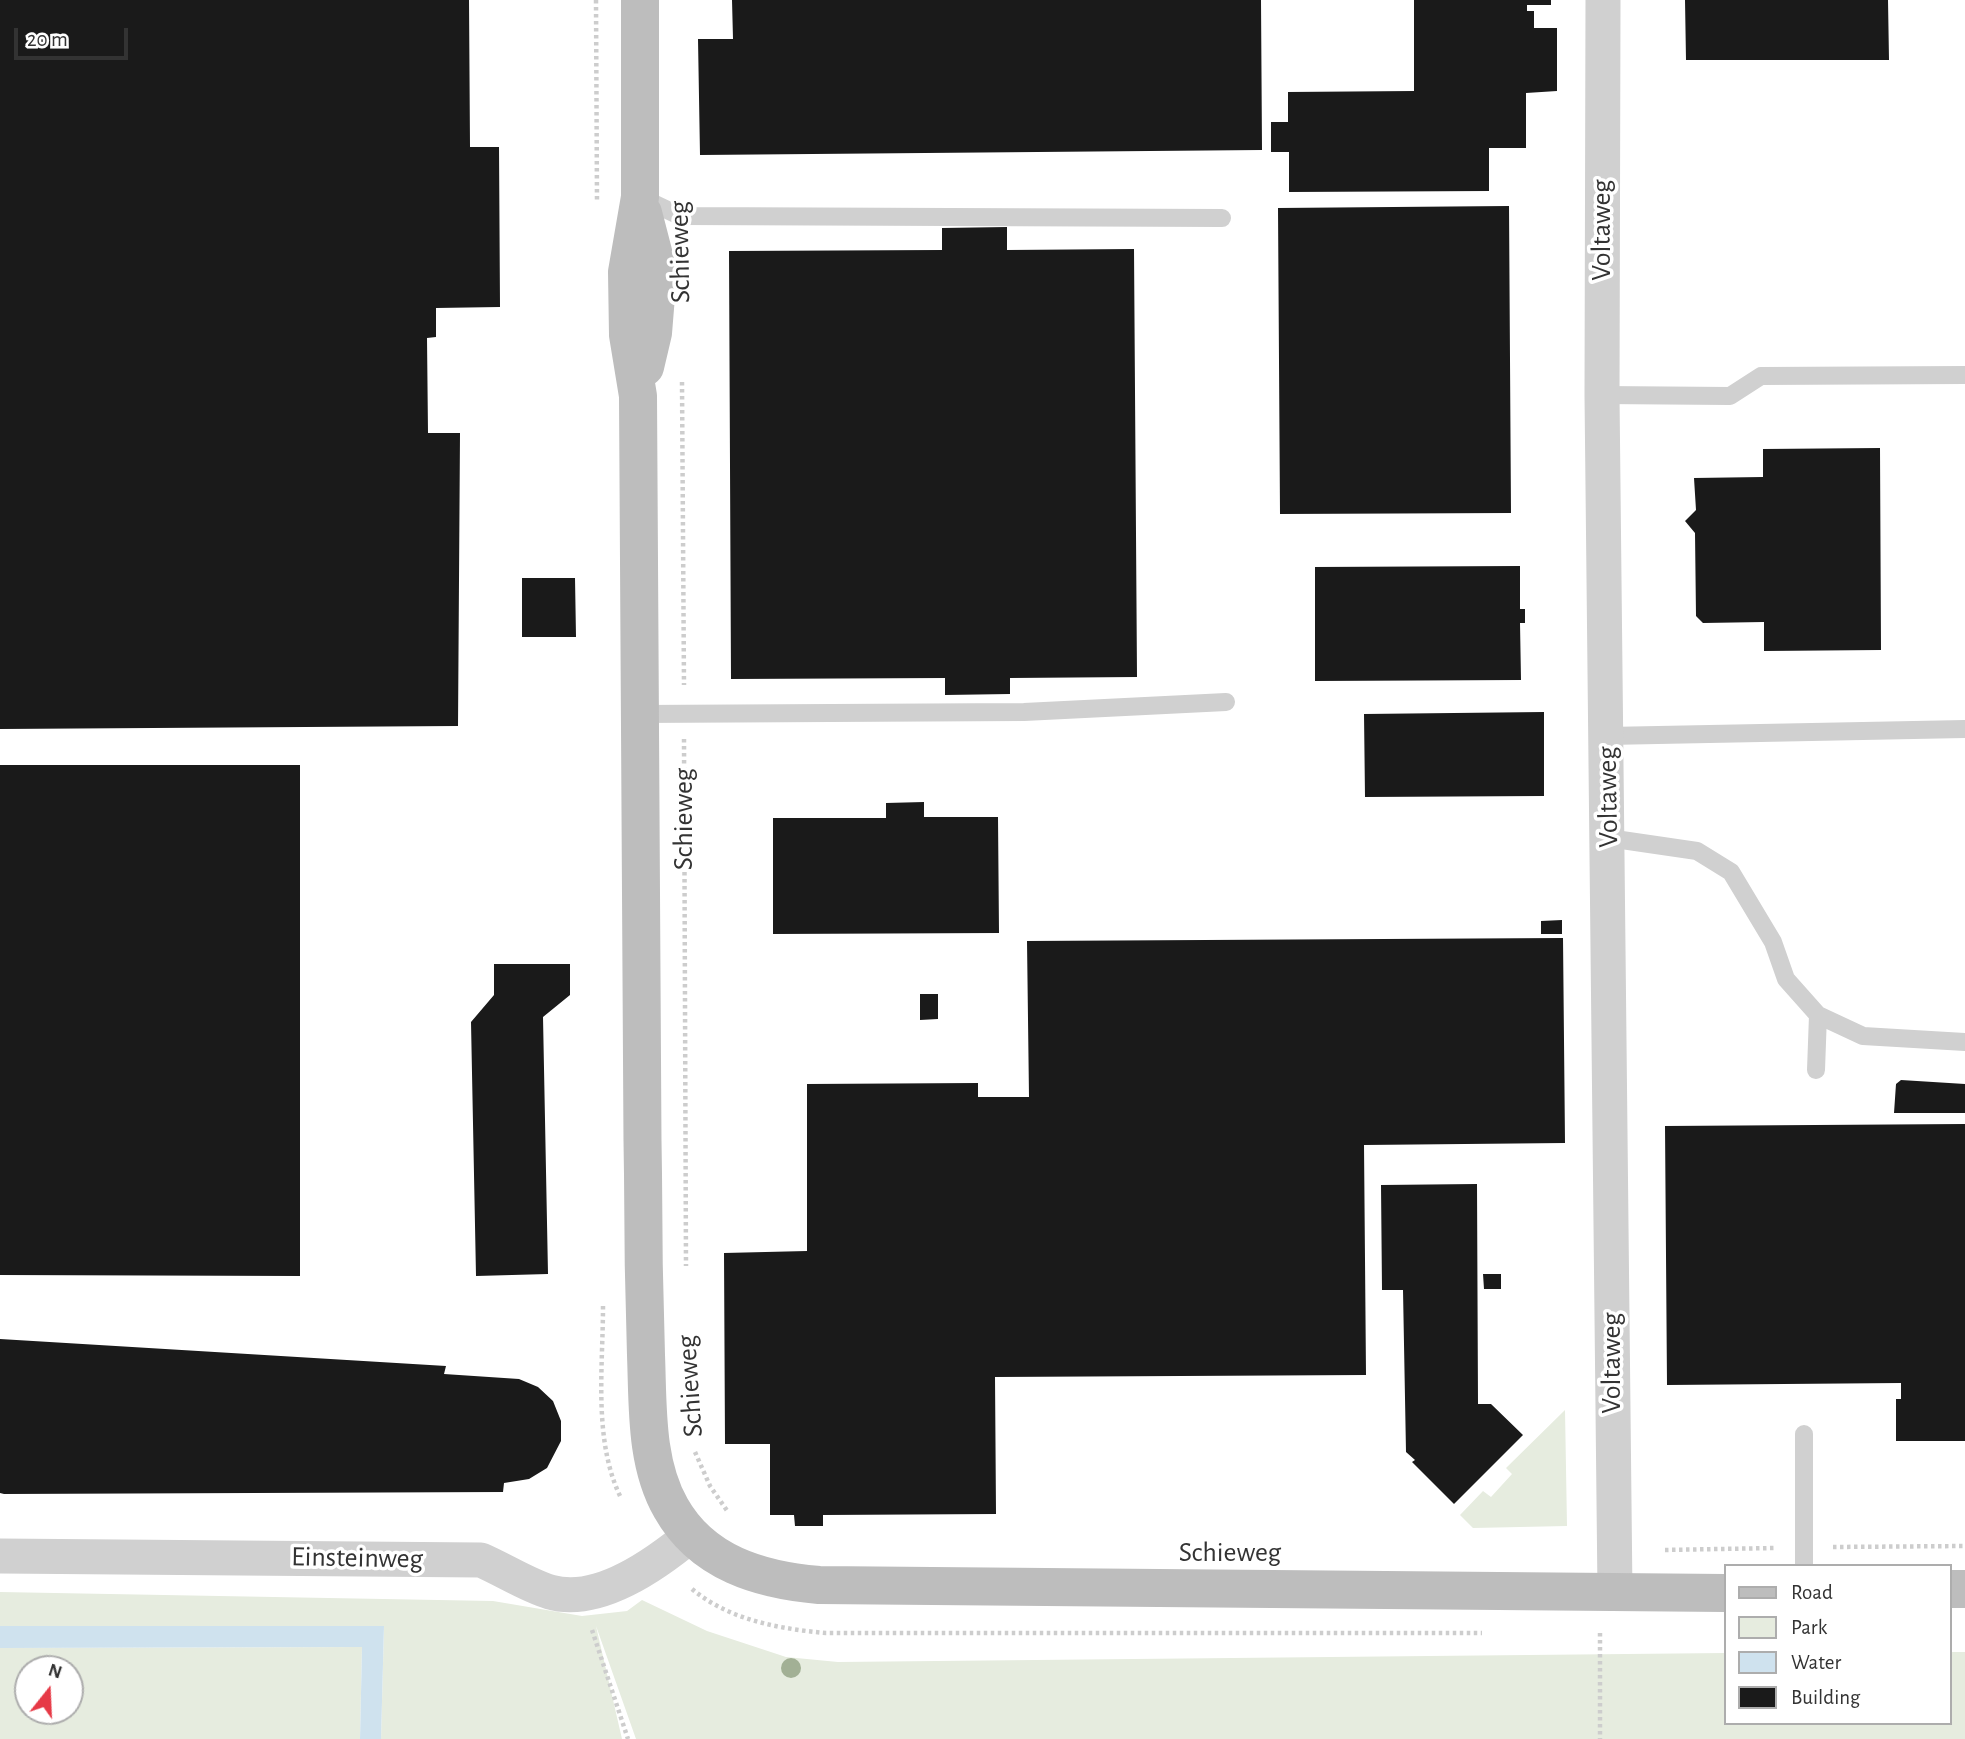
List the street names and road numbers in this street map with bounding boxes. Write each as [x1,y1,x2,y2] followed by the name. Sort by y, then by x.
[1585,179,1619,281] street label: Voltaweg
[662,201,698,303] street label: Schieweg
[1590,746,1626,848] street label: Voltaweg
[667,768,701,870] street label: Schieweg
[1595,1312,1629,1414] street label: Voltaweg
[670,1334,710,1438] street label: Schieweg
[1179,1536,1281,1570] street label: Schieweg
[291,1540,423,1576] street label: Einsteinweg

